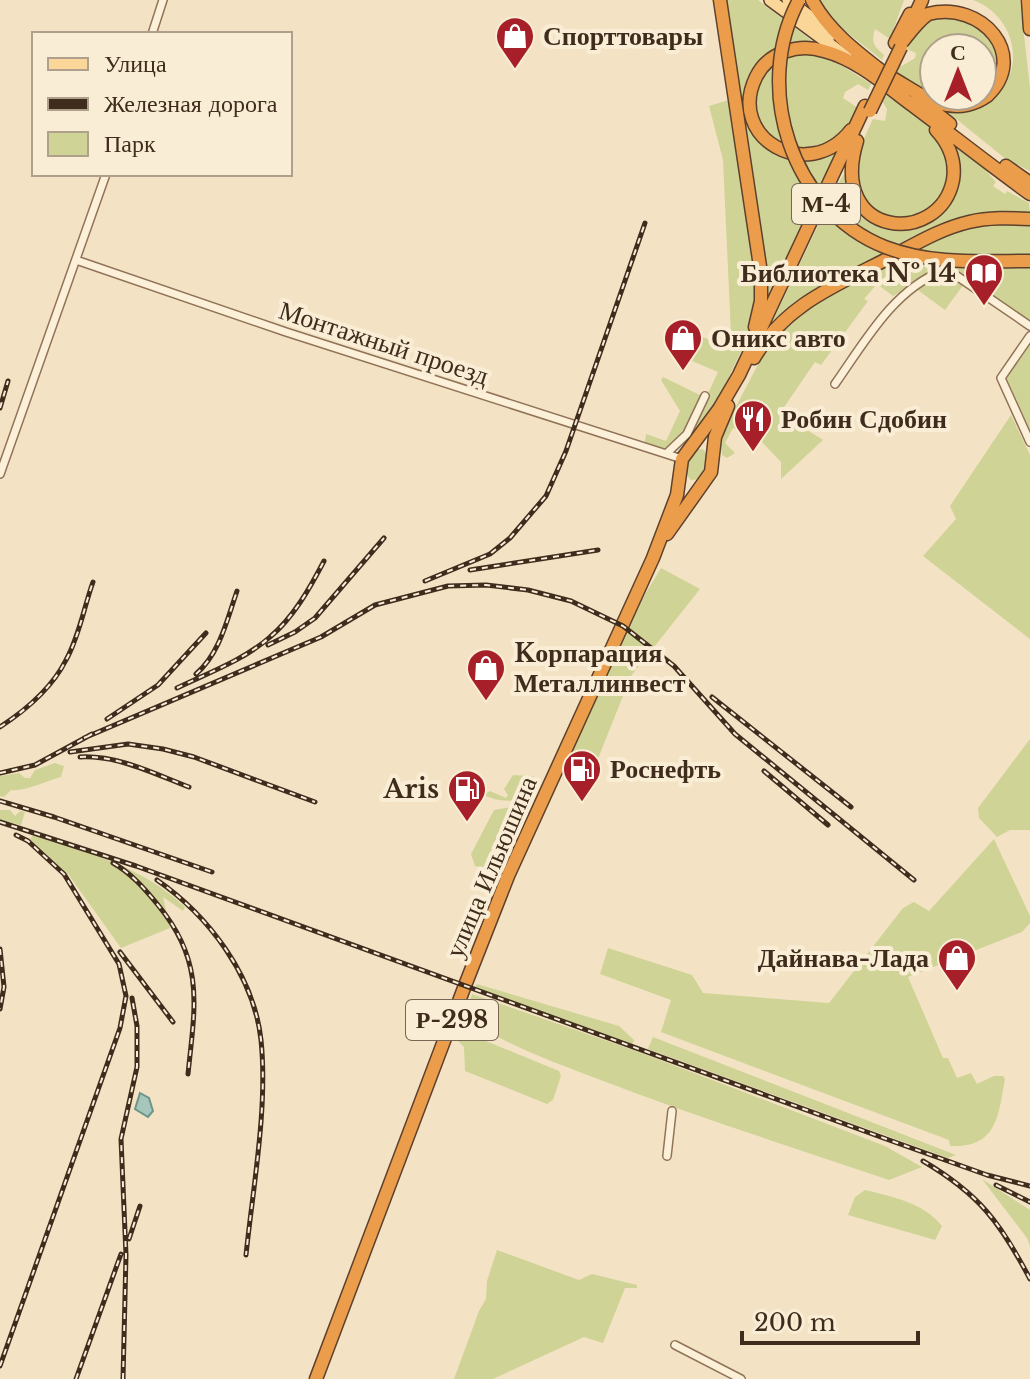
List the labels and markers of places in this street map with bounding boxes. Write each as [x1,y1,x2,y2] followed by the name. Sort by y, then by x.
[494,15,536,70] shop icon: Спорттовары
[543,20,703,52] place label: Спорттовары
[963,252,1005,307] library icon: Библиотека № 14
[741,257,956,289] place label: Библиотека № 14
[662,317,704,372] shop icon: Оникс авто
[711,322,846,354] place label: Оникс авто
[732,398,774,453] restaurant icon: Робин Сдобин
[781,403,947,435] place label: Робин Сдобин
[514,637,686,699] place label: Kорпарация Металлинвест
[465,647,507,702] shop icon: Kорпарация Металлинвест
[561,748,603,803] fuel station icon: Роснефть
[610,753,721,785] place label: Роснефть
[446,768,488,823] fuel station icon: Aris
[383,773,439,805] place label: Aris
[936,937,978,992] shop icon: Дайнава-Лада
[758,942,929,974] place label: Дайнава-Лада

